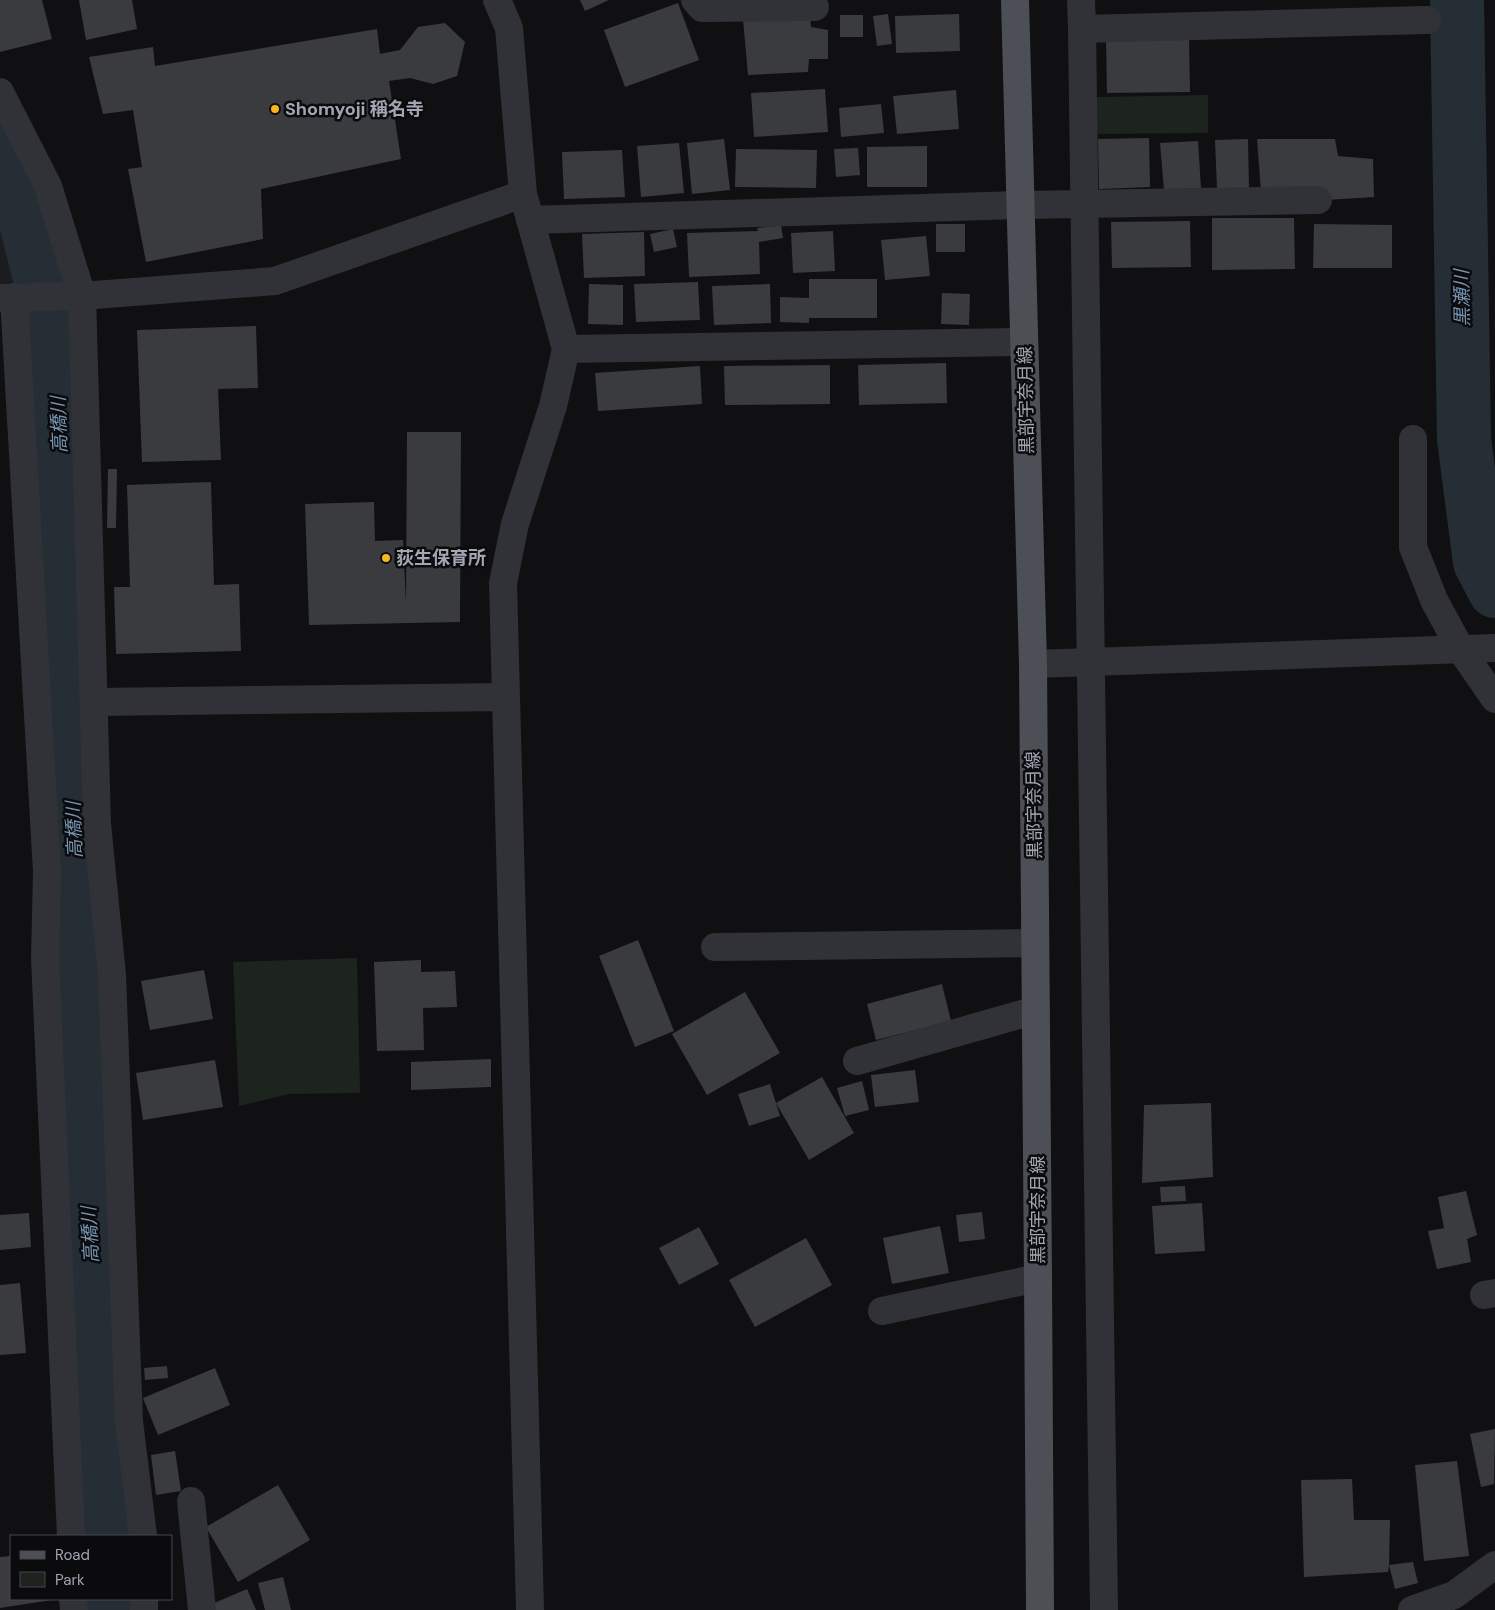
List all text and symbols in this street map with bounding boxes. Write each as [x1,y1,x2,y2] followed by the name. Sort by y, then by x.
[285,97,424,121] place label: Shomyoji 稱名寺
[269,103,281,115] marker: Shomyoji 稱名寺
[1449,267,1475,327] water label: 黒瀬川
[1013,346,1039,454] street label: 黒部宇奈月線
[45,394,72,454] water label: 高橋川
[396,546,486,570] place label: 荻生保育所
[380,552,392,564] marker: 荻生保育所
[1021,751,1047,859] street label: 黒部宇奈月線
[60,799,87,859] water label: 高橋川
[1026,1156,1050,1264] street label: 黒部宇奈月線
[76,1204,104,1264] water label: 高橋川
[10,1535,172,1600] legend
[55,1545,90,1565] text: Road
[55,1570,85,1590] text: Park

